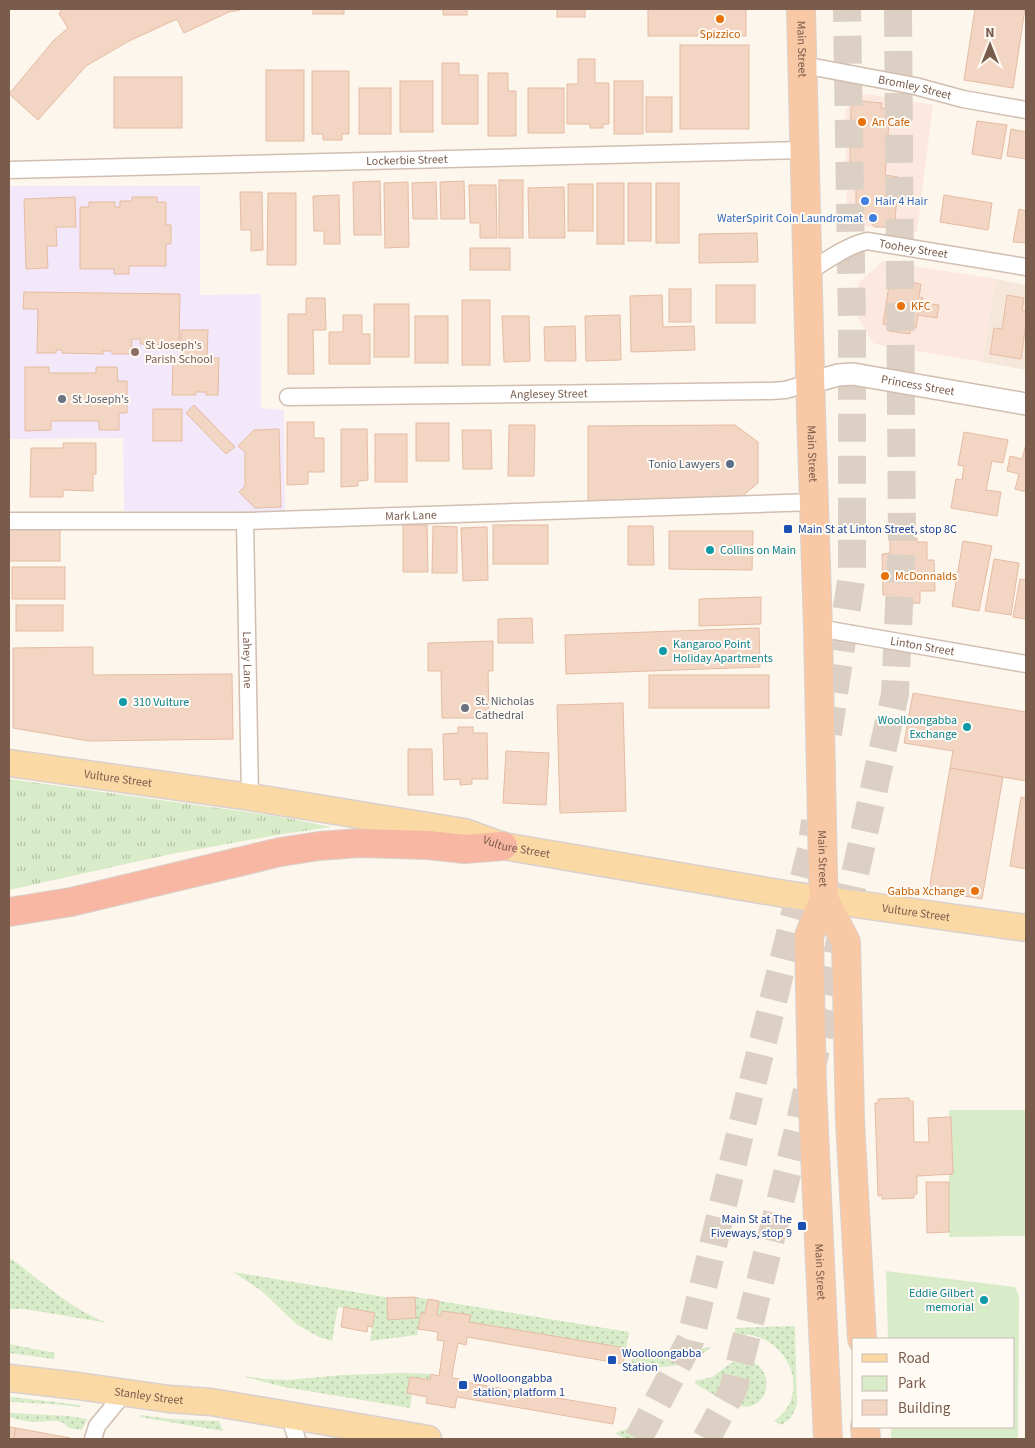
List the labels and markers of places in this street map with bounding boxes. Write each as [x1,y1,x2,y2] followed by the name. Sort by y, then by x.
[714,13,726,25] marker: Spizzico
[700,26,740,43] place label: Spizzico
[872,114,910,131] place label: An Cafe
[856,116,868,128] marker: An Cafe
[875,193,929,210] place label: Hair 4 Hair
[859,195,871,207] marker: Hair 4 Hair
[717,210,863,227] place label: WaterSpirit Coin Laundromat
[867,212,879,224] marker: WaterSpirit Coin Laundromat
[911,298,931,315] place label: KFC
[895,300,907,312] marker: KFC
[145,337,213,368] place label: St Joseph's Parish School
[129,346,141,358] marker: St Joseph's Parish School
[72,391,129,408] place label: St Joseph's
[56,393,68,405] marker: St Joseph's
[648,456,720,473] place label: Tonio Lawyers
[724,458,736,470] marker: Tonio Lawyers
[798,521,957,538] place label: Main St at Linton Street, stop 8C
[782,523,794,535] marker: Main St at Linton Street, stop 8C
[720,542,796,559] place label: Collins on Main
[704,544,716,556] marker: Collins on Main
[895,568,957,585] place label: McDonnalds
[879,570,891,582] marker: McDonnalds
[673,636,773,667] place label: Kangaroo Point Holiday Apartments
[657,645,669,657] marker: Kangaroo Point Holiday Apartments
[475,693,534,724] place label: St. Nicholas Cathedral
[133,694,189,711] place label: 310 Vulture
[117,696,129,708] marker: 310 Vulture
[459,702,471,714] marker: St. Nicholas Cathedral
[878,712,957,743] place label: Woolloongabba Exchange
[961,721,973,733] marker: Woolloongabba Exchange
[887,883,965,900] place label: Gabba Xchange
[969,885,981,897] marker: Gabba Xchange
[711,1211,792,1242] place label: Main St at The Fiveways, stop 9
[796,1220,808,1232] marker: Main St at The Fiveways, stop 9
[909,1285,974,1316] place label: Eddie Gilbert memorial
[978,1294,990,1306] marker: Eddie Gilbert memorial
[622,1345,701,1376] place label: Woolloongabba Station
[606,1354,618,1366] marker: Woolloongabba Station
[473,1370,565,1401] place label: Woolloongabba station, platform 1
[457,1379,469,1391] marker: Woolloongabba station, platform 1

